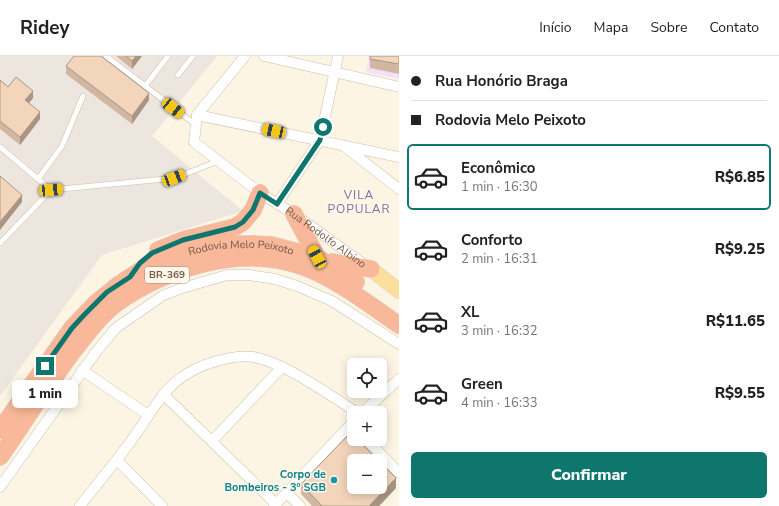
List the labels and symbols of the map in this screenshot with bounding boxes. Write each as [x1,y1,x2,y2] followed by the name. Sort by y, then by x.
[160,96,186,120] car
[314,118,332,136] route start
[261,123,287,139] car
[161,168,187,188] car
[39,183,63,197] car
[327,187,391,217] district label: VILA POPULAR
[283,203,370,271] street label: Rua Rodolfo Albino
[186,236,296,259] street label: Rodovia Melo Peixoto
[306,244,328,270] car
[145,267,189,283] road number: BR-369
[36,357,54,375] route end
[12,380,78,408] callout: 1 min
[224,467,326,495] place label: Corpo de Bombeiros - 3º SGB
[329,475,339,485] marker: Corpo de Bombeiros - 3º SGB

